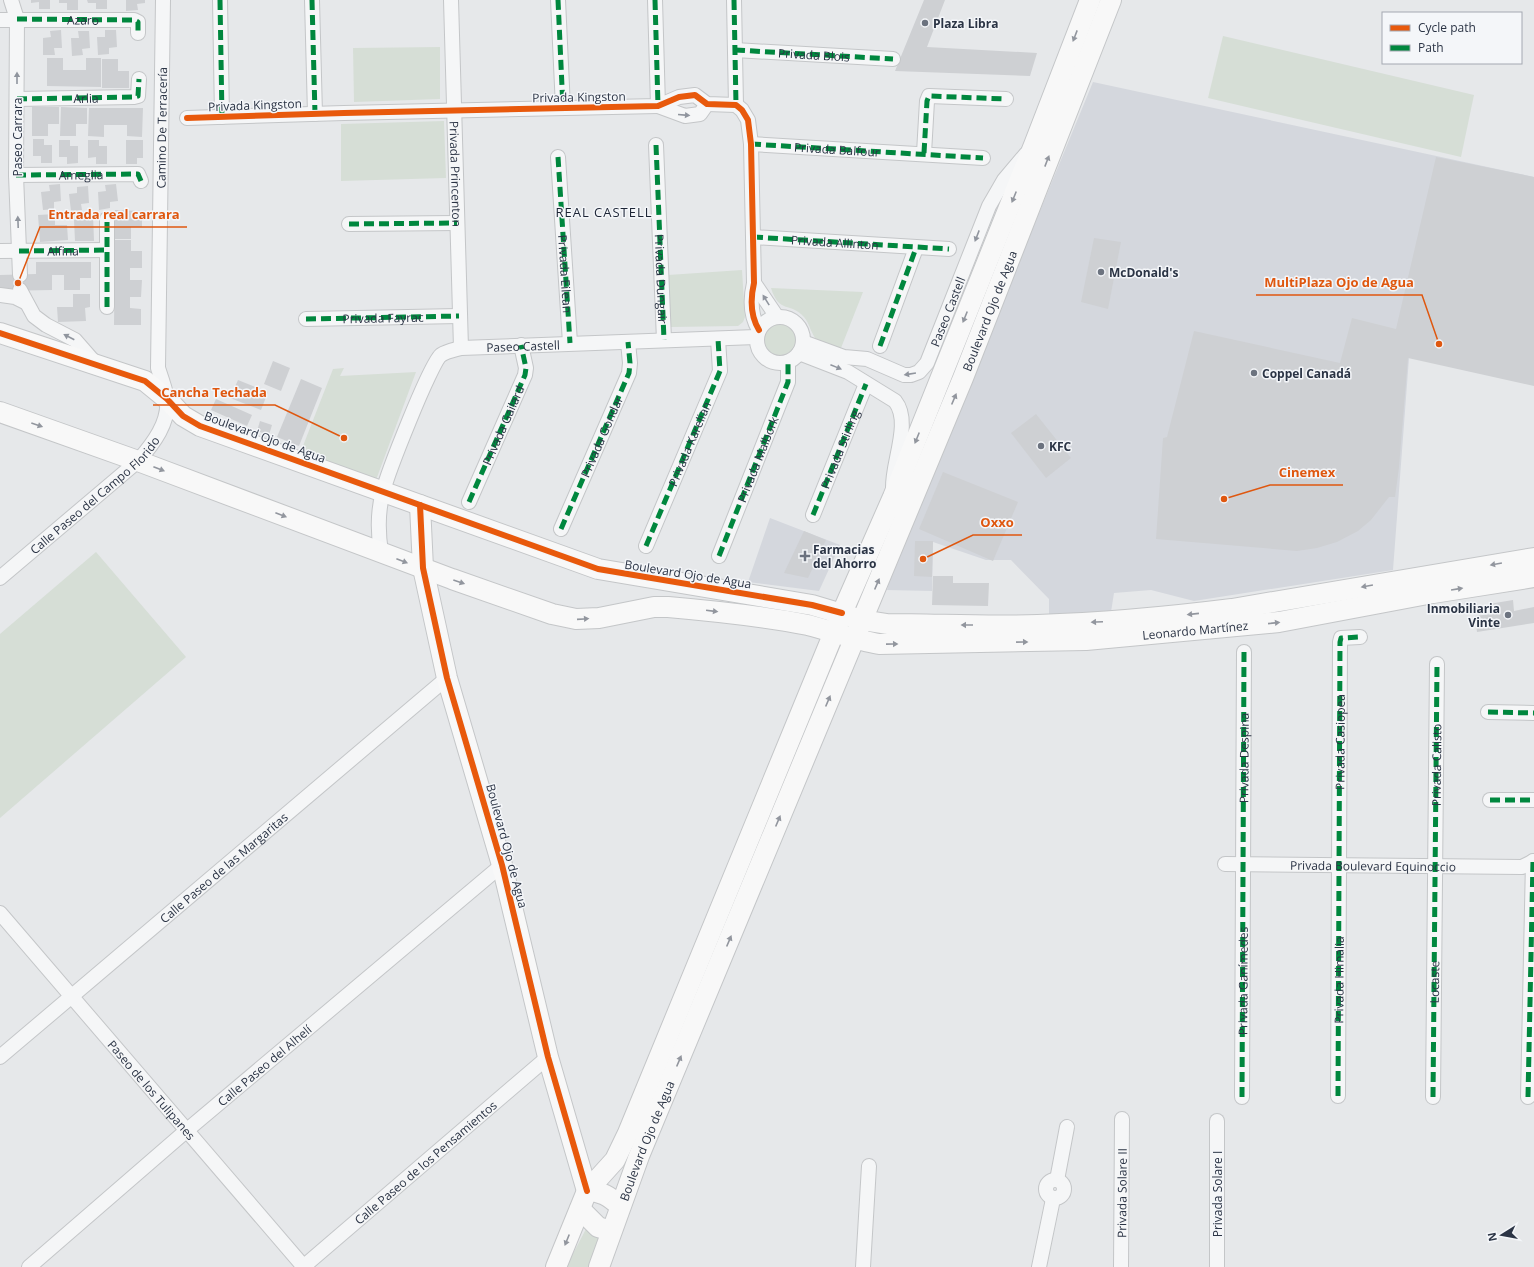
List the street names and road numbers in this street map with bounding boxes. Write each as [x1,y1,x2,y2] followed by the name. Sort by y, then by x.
[67,11,99,28] street label: Azaro
[778,44,850,65] street label: Privada Blois
[152,67,171,189] street label: Camino De Terracería
[532,88,626,106] street label: Privada Kingston
[73,89,99,107] street label: Arlia
[208,95,302,115] street label: Privada Kingston
[9,98,26,176] street label: Paseo Carrara
[446,121,466,227] street label: Privada Princenton
[793,138,880,160] street label: Privada Balfour
[59,166,103,183] street label: Ameglia
[790,231,879,253] street label: Privada Allinton
[555,234,577,313] street label: Privada Eilean
[651,234,672,324] street label: Privada Dungair
[47,242,79,259] street label: Alfina
[958,248,1021,374] street label: Boulevard Ojo de Agua
[926,274,969,349] street label: Paseo Castell
[342,308,424,327] street label: Privada Fayrac
[486,336,560,356] street label: Paseo Castell
[478,383,528,468] street label: Privada Gailard
[576,393,627,480] street label: Privada Gondar
[664,399,715,489] street label: Privada Karelian
[202,407,328,467] street label: Boulevard Ojo de Agua
[816,407,863,491] street label: Privada Stirling
[733,413,782,505] street label: Privada Malbork
[26,433,163,558] street label: Calle Paseo del Campo Florido
[623,556,753,592] street label: Boulevard Ojo de Agua
[1142,616,1249,643] street label: Leonardo Martínez
[1331,694,1348,790] street label: Privada Casiopea
[1235,713,1252,803] street label: Privada Despina
[1427,724,1445,806] street label: Privada Calisto
[482,782,532,910] street label: Boulevard Ojo de Agua
[156,808,291,927] street label: Calle Paseo de las Margaritas
[1290,856,1456,875] street label: Privada Boulevard Equinoccio
[1234,926,1251,1035] street label: Privada Ganímedes
[1330,936,1347,1024] street label: Privada Himalia
[1425,960,1443,1003] street label: Locaste
[214,1020,316,1110] street label: Calle Paseo del Alhelí
[104,1036,200,1144] street label: Paseo de los Tulipanes
[615,1078,678,1203] street label: Boulevard Ojo de Agua
[350,1096,500,1228] street label: Calle Paseo de los Pensamientos
[1113,1148,1130,1238] street label: Privada Solare II
[1209,1151,1226,1237] street label: Privada Solare I

